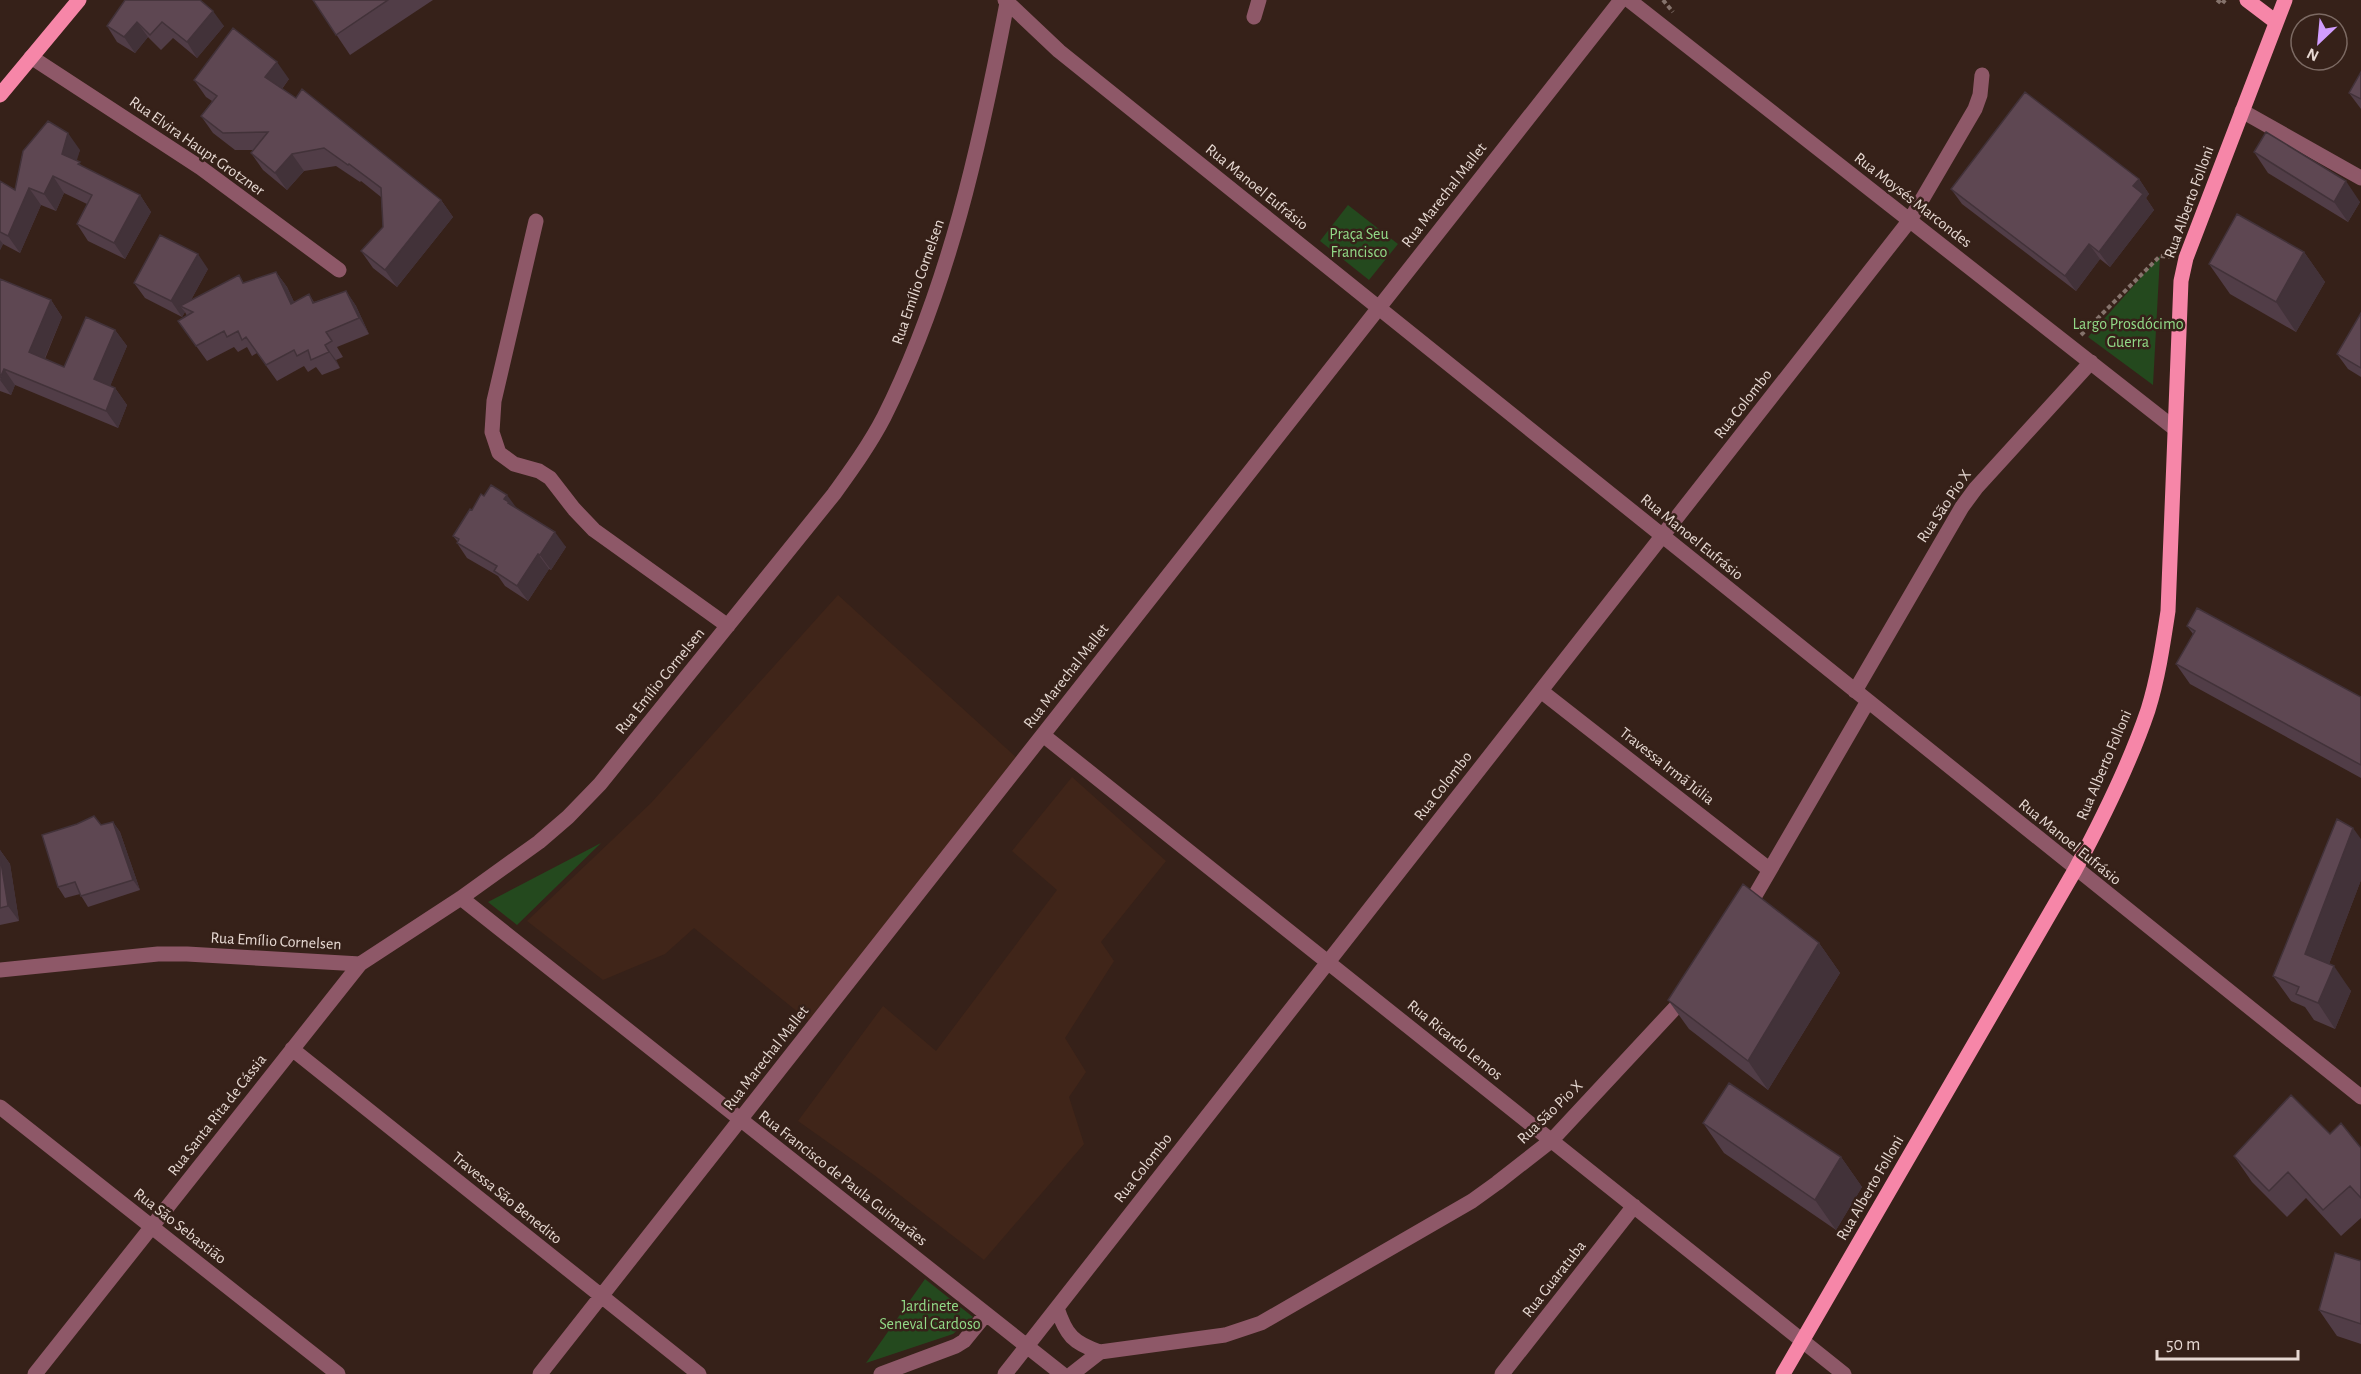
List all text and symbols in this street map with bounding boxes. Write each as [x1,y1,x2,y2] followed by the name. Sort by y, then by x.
[2289,12,2349,72] north arrow
[2304,45,2321,64] text: N
[127,93,268,199] street label: Rua Elvira Haupt Grotzner
[1398,140,1490,250] street label: Rua Marechal Mallet
[1203,141,1311,233] street label: Rua Manoel Eufrásio
[2161,144,2217,260] street label: Rua Alberto Folloni
[1851,149,1975,251] street label: Rua Moysés Marcondes
[889,217,947,347] street label: Rua Emílio Cornelsen
[1329,226,1389,260] park label: Praça Seu Francisco
[2072,316,2184,350] park label: Largo Prosdócimo Guerra
[1711,366,1775,442] street label: Rua Colombo
[1914,466,1974,545] street label: Rua São Pio X
[1638,491,1746,583] street label: Rua Manoel Eufrásio
[1020,621,1112,731] street label: Rua Marechal Mallet
[612,625,708,737] street label: Rua Emílio Cornelsen
[2074,708,2134,822] street label: Rua Alberto Folloni
[1617,724,1717,808] street label: Travessa Irmã Júlia
[1411,748,1475,824] street label: Rua Colombo
[2016,796,2124,888] street label: Rua Manoel Eufrásio
[210,930,342,952] street label: Rua Emílio Cornelsen
[1404,997,1506,1083] street label: Rua Ricardo Lemos
[720,1003,812,1113] street label: Rua Marechal Mallet
[165,1051,269,1179] street label: Rua Santa Rita de Cássia
[1514,1077,1586,1147] street label: Rua São Pio X
[756,1107,930,1249] street label: Rua Francisco de Paula Guimarães
[1111,1130,1175,1206] street label: Rua Colombo
[1834,1133,1906,1243] street label: Rua Alberto Folloni
[449,1149,565,1247] street label: Travessa São Benedito
[131,1185,229,1267] street label: Rua São Sebastião
[1519,1238,1589,1320] street label: Rua Guaratuba
[879,1298,981,1332] park label: Jardinete Seneval Cardoso
[2157,1323,2298,1361] scale bar
[2166,1336,2200,1354] text: 50 m

